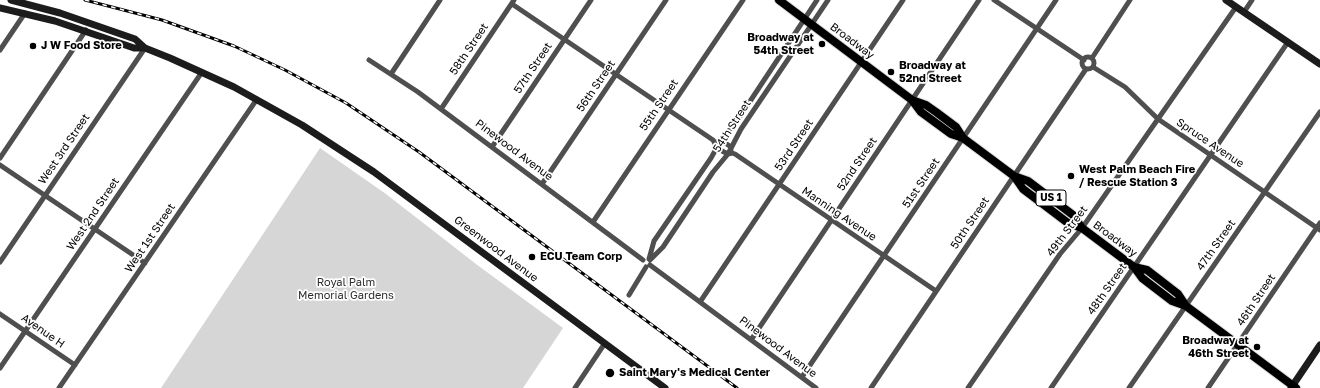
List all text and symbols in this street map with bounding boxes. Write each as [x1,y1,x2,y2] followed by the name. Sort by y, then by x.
[827,20,877,62] street label: Broadway
[447,21,491,77] street label: 58th Street
[747,31,814,57] place label: Broadway at 54th Street
[41,39,122,53] place label: J W Food Store
[817,39,827,49] marker: Broadway at 54th Street
[511,40,555,96] street label: 57th Street
[28,41,38,51] marker: J W Food Store
[574,58,618,114] street label: 56th Street
[899,59,966,85] place label: Broadway at 52nd Street
[886,67,896,77] marker: Broadway at 52nd Street
[637,77,681,133] street label: 55th Street
[710,97,754,155] street label: 54th Street
[36,111,92,187] street label: West 3rd Street
[1174,116,1246,170] street label: Spruce Avenue
[473,117,555,183] street label: Pinewood Avenue
[772,117,816,173] street label: 53rd Street
[834,135,880,193] street label: 52nd Street
[900,156,942,210] street label: 51st Street
[1079,163,1195,189] place label: West Palm Beach Fire / Rescue Station 3
[1066,171,1076,181] marker: West Palm Beach Fire / Rescue Station 3
[64,175,122,253] street label: West 2nd Street
[799,184,879,244] street label: Manning Avenue
[1036,190,1066,206] road number: US 1
[948,195,992,251] street label: 50th Street
[122,201,178,275] street label: West 1st Street
[1044,203,1090,259] street label: 49th Street
[451,213,541,285] street label: Greenwood Avenue
[1194,217,1238,273] street label: 47th Street
[1090,218,1140,260] street label: Broadway
[540,250,622,264] place label: ECU Team Corp
[527,252,537,262] marker: ECU Team Corp
[1084,261,1130,317] street label: 48th Street
[1234,272,1278,328] street label: 46th Street
[298,276,394,302] park label: Royal Palm Memorial Gardens
[19,311,67,351] street label: Avenue H
[737,314,819,380] street label: Pinewood Avenue
[1182,334,1249,360] place label: Broadway at 46th Street
[1252,342,1262,352] marker: Broadway at 46th Street
[619,366,770,380] place label: Saint Mary's Medical Center
[604,367,616,379] marker: Saint Mary's Medical Center

